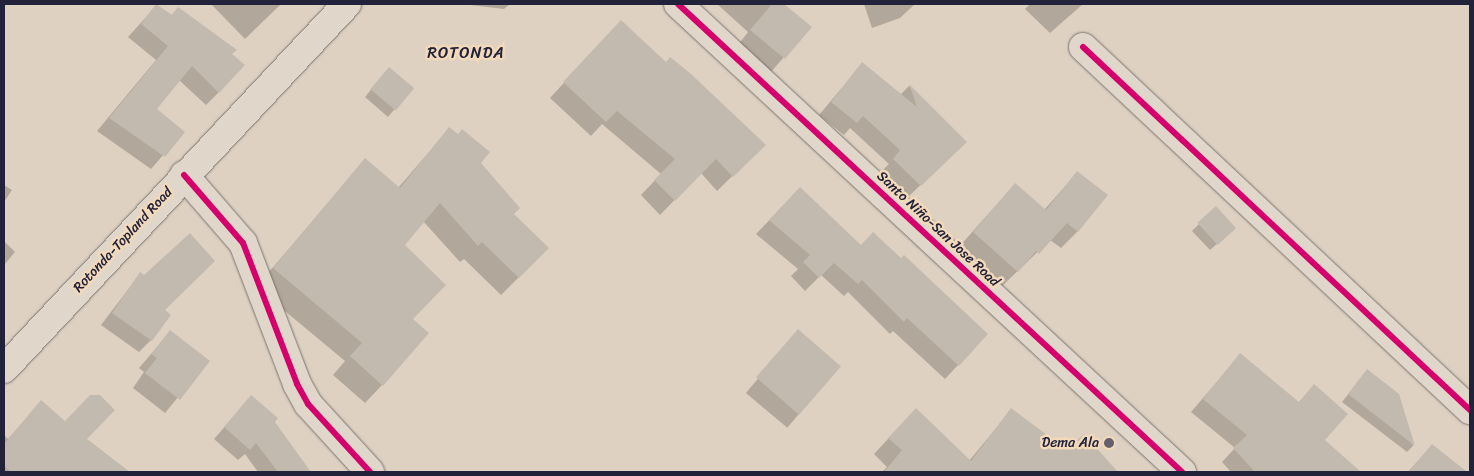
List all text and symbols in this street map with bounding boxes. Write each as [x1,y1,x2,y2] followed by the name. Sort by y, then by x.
[427,43,505,63] district label: ROTONDA
[873,167,1003,291] street label: Santo Niño-San Jose Road
[70,184,176,296] street label: Rotonda-Topland Road
[1042,435,1099,451] place label: Dema Ala
[1103,437,1115,449] marker: Dema Ala

